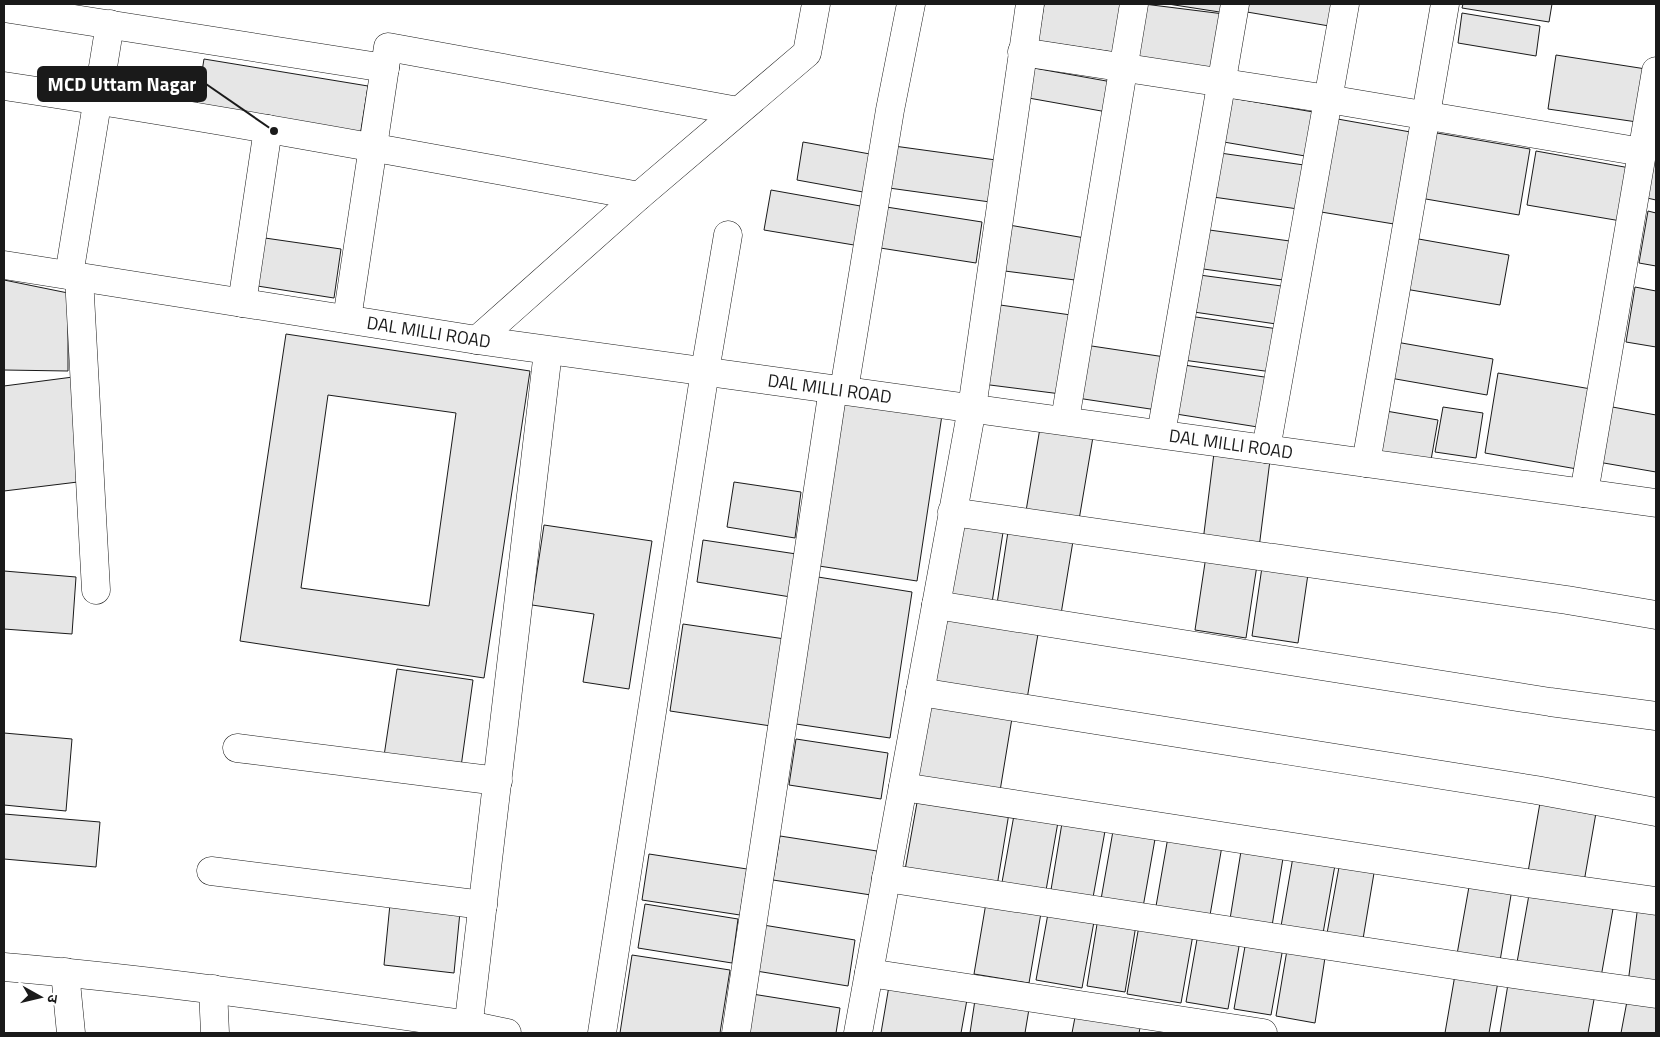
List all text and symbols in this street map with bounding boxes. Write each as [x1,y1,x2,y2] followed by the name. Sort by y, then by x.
[38,67,206,101] callout: MCD Uttam Nagar
[48,69,196,98] text: MCD Uttam Nagar
[365,309,492,355] street label: DAL MILLI ROAD
[766,366,894,410] street label: DAL MILLI ROAD
[1167,422,1295,466] street label: DAL MILLI ROAD
[15,972,65,1022] north arrow
[42,993,64,1005] text: उ

